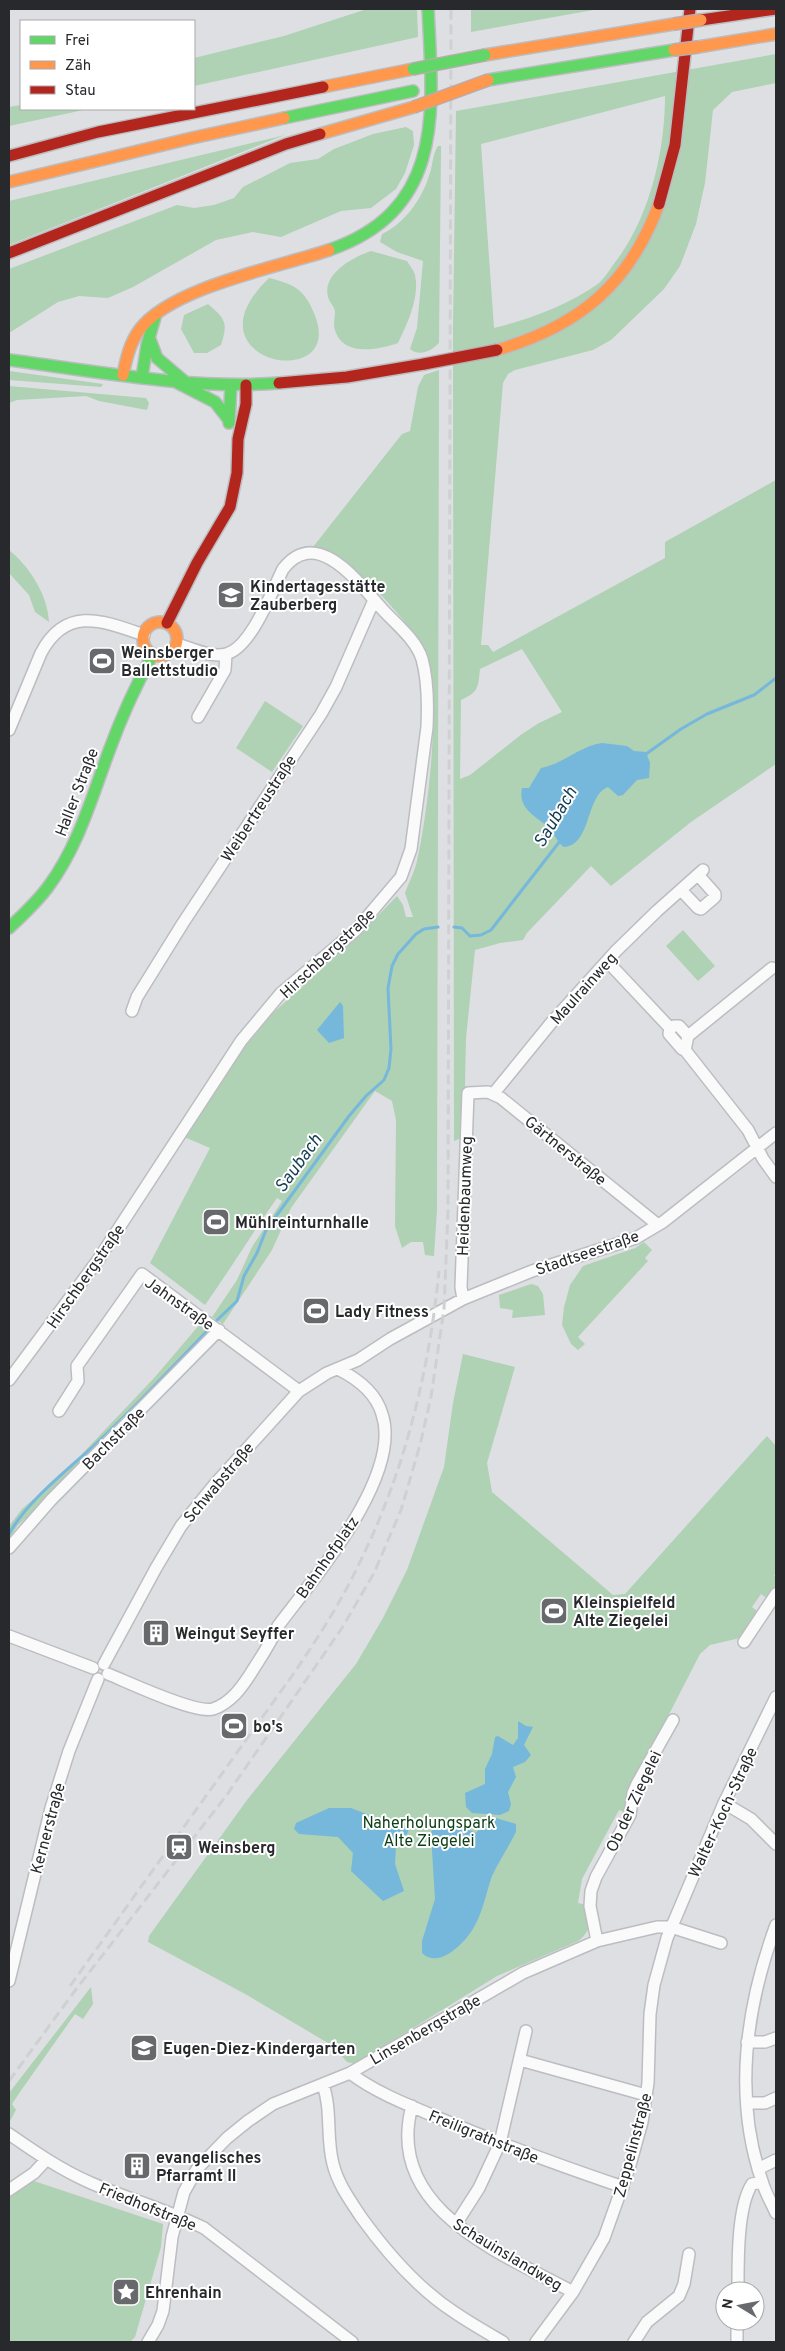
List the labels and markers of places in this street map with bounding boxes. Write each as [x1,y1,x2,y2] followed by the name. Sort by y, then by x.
[250,578,386,616] place label: Kindertagesstätte Zauberberg
[216,580,246,610] school or university icon: Kindertagesstätte Zauberberg
[121,644,218,682] place label: Weinsberger Ballettstudio
[87,646,117,676] sports icon: Weinsberger Ballettstudio
[201,1207,231,1237] sports icon: Mühlreinturnhalle
[235,1214,369,1234] place label: Mühlreinturnhalle
[301,1296,331,1326] sports icon: Lady Fitness
[335,1303,429,1323] place label: Lady Fitness
[573,1594,675,1632] place label: Kleinspielfeld Alte Ziegelei
[539,1596,569,1626] sports icon: Kleinspielfeld Alte Ziegelei
[141,1618,171,1648] building icon: Weingut Seyffer
[175,1625,295,1645] place label: Weingut Seyffer
[219,1711,249,1741] sports icon: bo's
[253,1718,283,1738] place label: bo's
[164,1832,194,1862] station icon: Weinsberg
[198,1839,275,1859] place label: Weinsberg
[129,2033,159,2063] school or university icon: Eugen-Diez-Kindergarten
[163,2040,356,2060] place label: Eugen-Diez-Kindergarten
[156,2149,262,2187] place label: evangelisches Pfarramt II
[122,2151,152,2181] building icon: evangelisches Pfarramt II
[111,2277,141,2307] place icon: Ehrenhain
[145,2284,222,2304] place label: Ehrenhain

